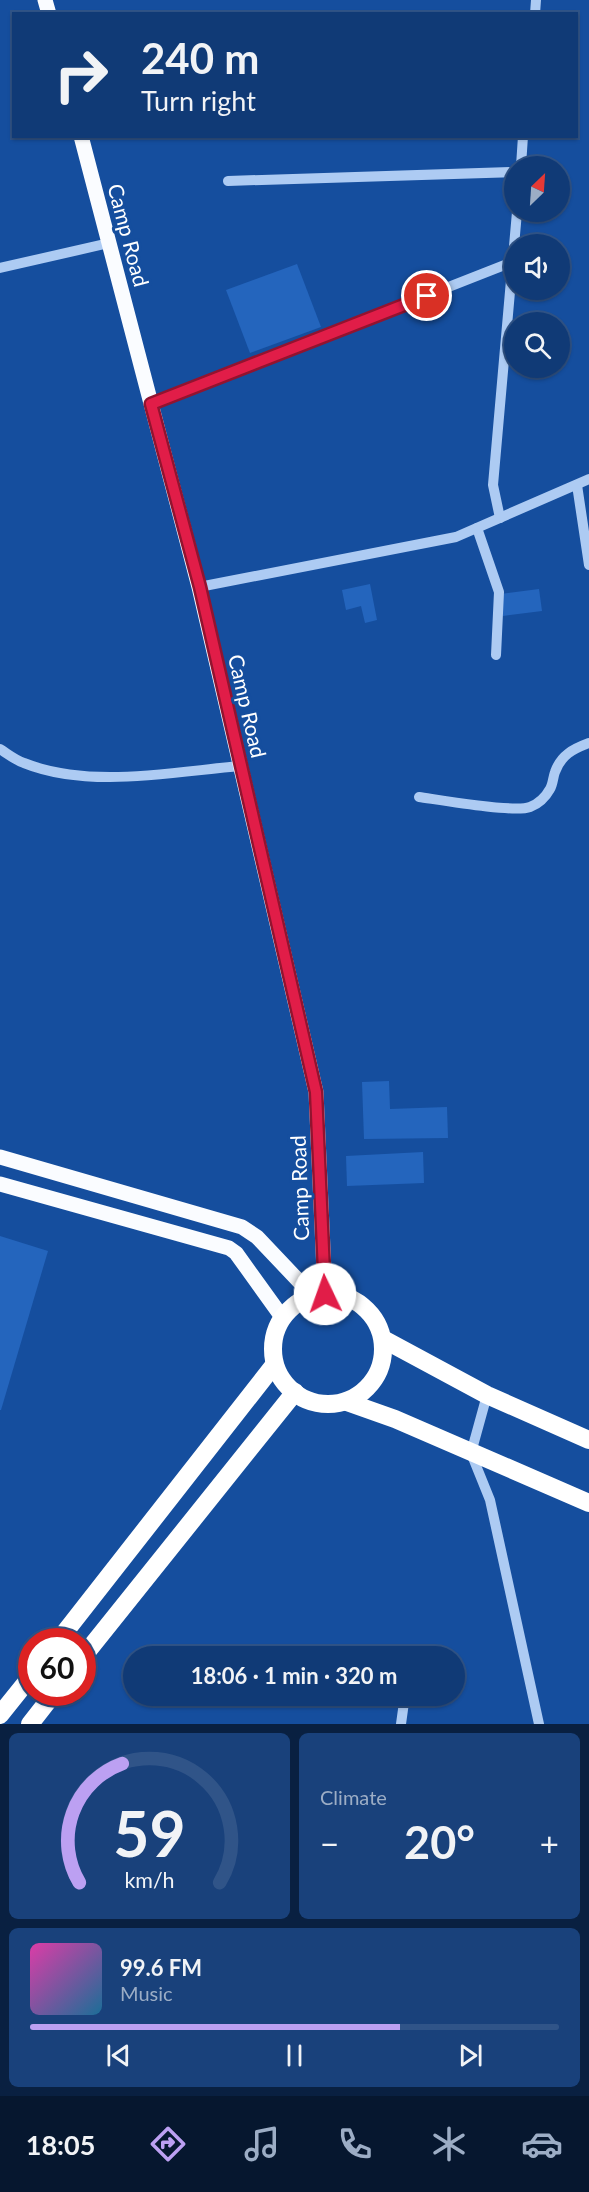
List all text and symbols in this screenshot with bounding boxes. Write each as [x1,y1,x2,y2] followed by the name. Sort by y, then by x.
[141,33,259,83] text: 240 m
[42,36,120,114] icon: right
[141,84,256,117] text: Turn right
[504,156,570,222] north arrow
[504,156,570,378] map controls
[103,181,155,289] street label: Camp Road
[504,234,570,300] button: sound
[401,270,452,321] pin
[410,279,443,312] icon: arrive
[504,312,570,378] button: search
[224,652,272,760] street label: Camp Road
[285,1135,313,1241] street label: Camp Road
[293,1262,357,1326] position arrow
[18,1628,96,1706] speed limit sign: 60
[191,1662,397,1689] text: 18:06 · 1 min · 320 m
[320,1785,387,1809] text: Climate
[113,1795,186,1870] text: 59
[404,1815,475,1869] text: 20°
[320,1823,339,1863] text: −
[540,1823,559,1863] text: +
[124,1867,175,1893] text: km/h
[120,1954,202,1981] text: 99.6 FM
[120,1981,173,2005] text: Music
[102,2039,135,2072] icon: previous
[278,2039,311,2072] icon: pause
[454,2039,487,2072] icon: next
[147,2123,189,2165] icon: directions
[241,2123,283,2165] icon: music
[334,2123,376,2165] icon: phone
[428,2123,470,2165] icon: climate
[521,2123,563,2165] icon: car
[26,2128,95,2161] text: 18:05

